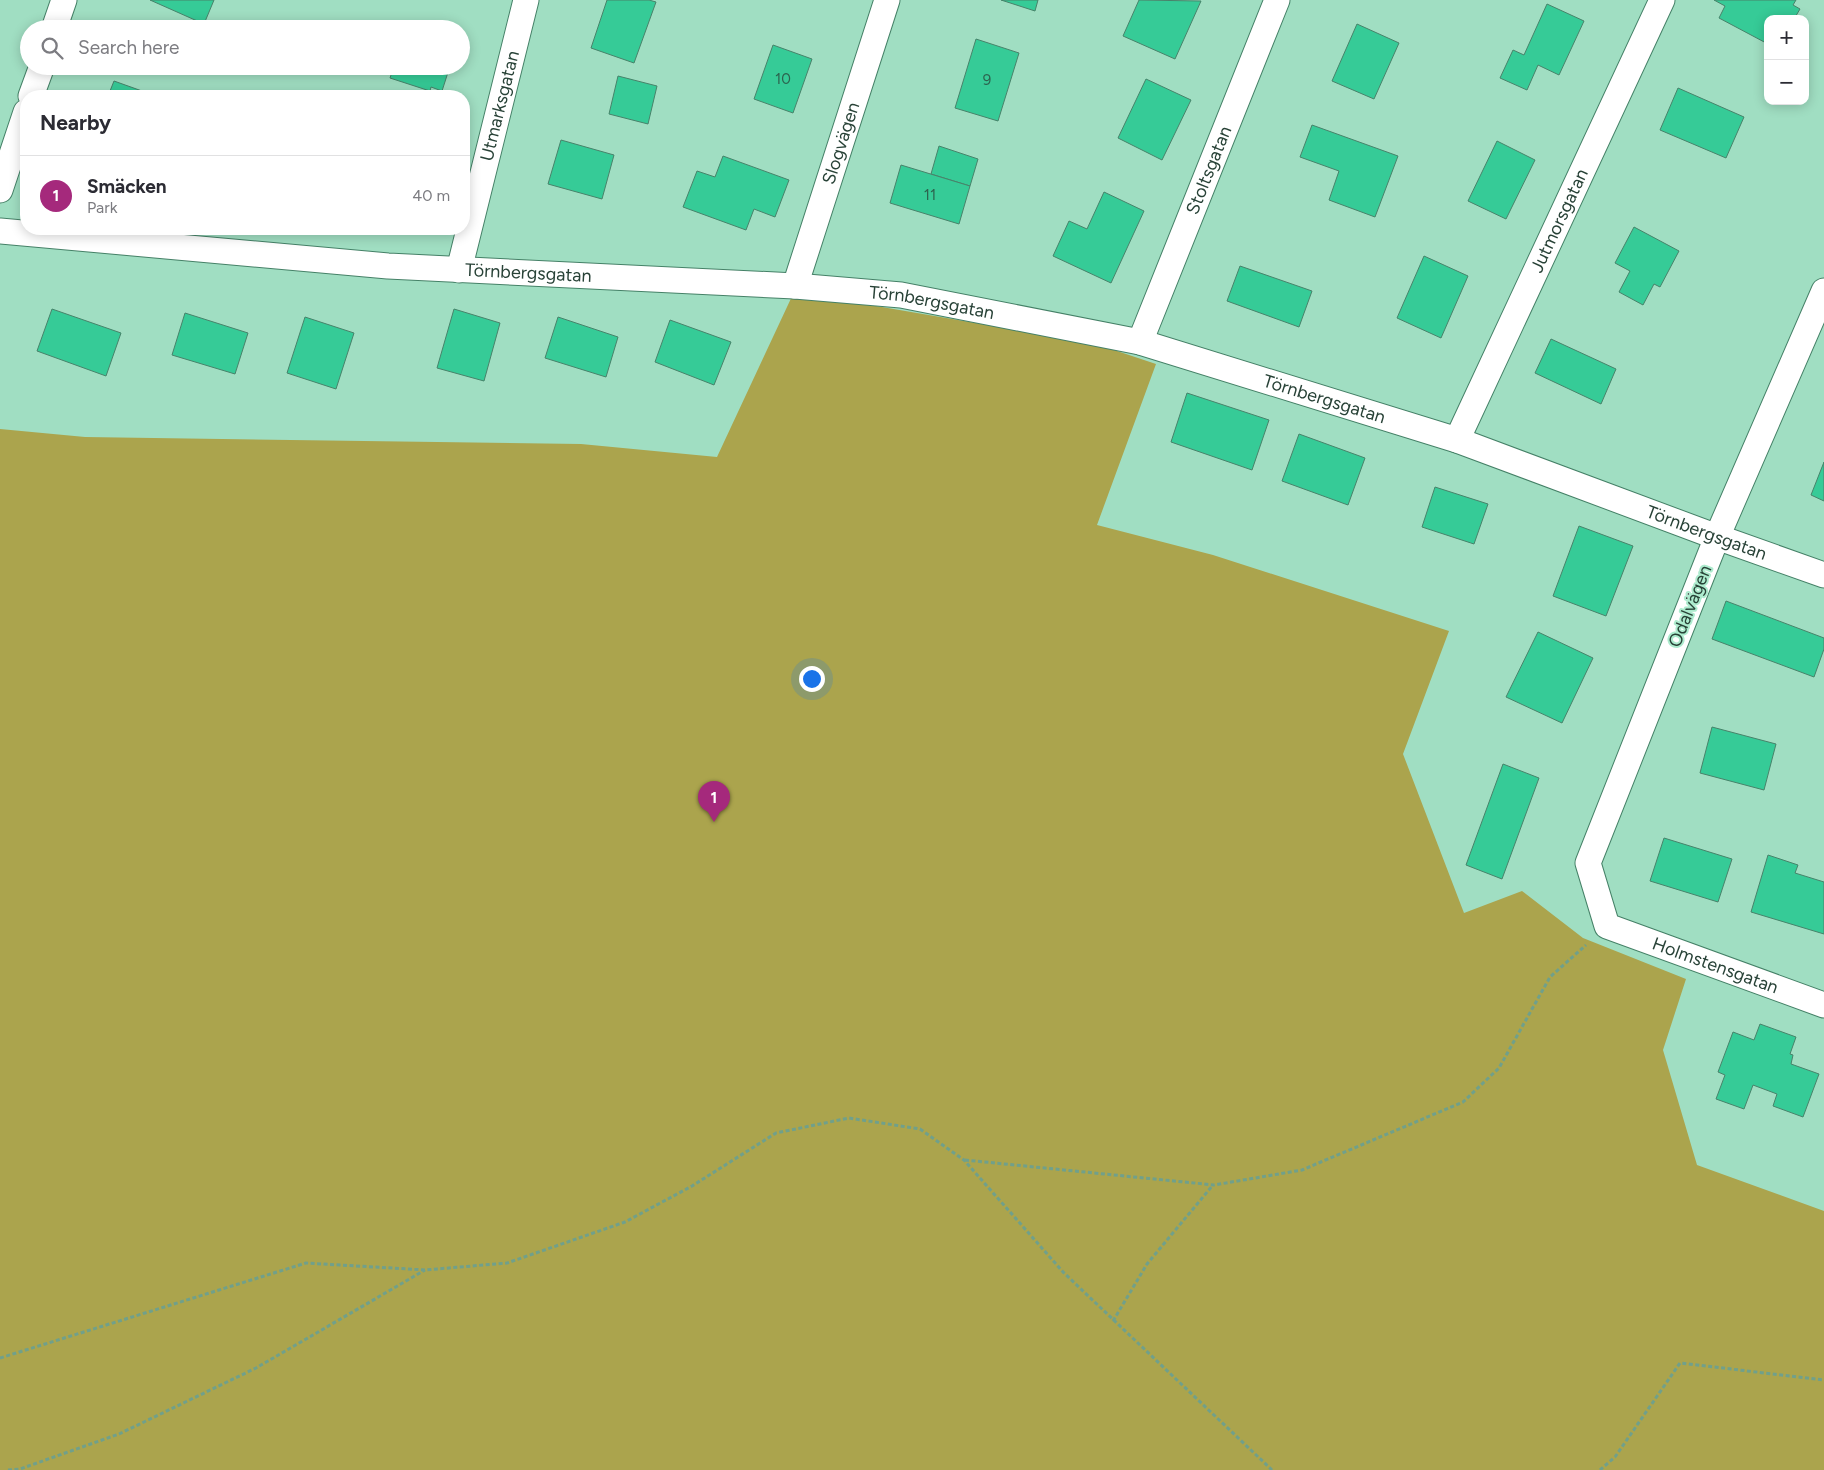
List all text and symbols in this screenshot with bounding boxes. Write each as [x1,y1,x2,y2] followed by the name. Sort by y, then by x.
[1764,15,1809,105] map controls
[1764,15,1809,60] button: +
[20,20,470,75] search box
[38,34,66,62] icon: search
[78,36,180,59] text: Search here
[475,48,524,163] street label: Utmarksgatan
[1764,60,1809,105] button: −
[775,70,791,88] house number: 10
[983,71,991,89] house number: 9
[817,99,864,187] street label: Slogvägen
[40,110,111,135] text: Nearby
[1181,123,1236,218] street label: Stoltsgatan
[1526,165,1593,276] street label: Jutmorsgatan
[87,175,167,198] text: Smäcken
[53,186,59,205] text: 1
[412,186,450,205] text: 40 m
[924,186,936,204] house number: 11
[87,198,117,217] text: Park
[464,259,592,287] street label: Törnbergsgatan
[868,281,996,324] street label: Törnbergsgatan
[1261,370,1388,428] street label: Törnbergsgatan
[1643,501,1770,565] street label: Törnbergsgatan
[1664,562,1716,650] street label: Odalvägen
[799,666,825,692] your location
[698,781,730,822] pin: 1
[1649,932,1781,998] street label: Holmstensgatan

